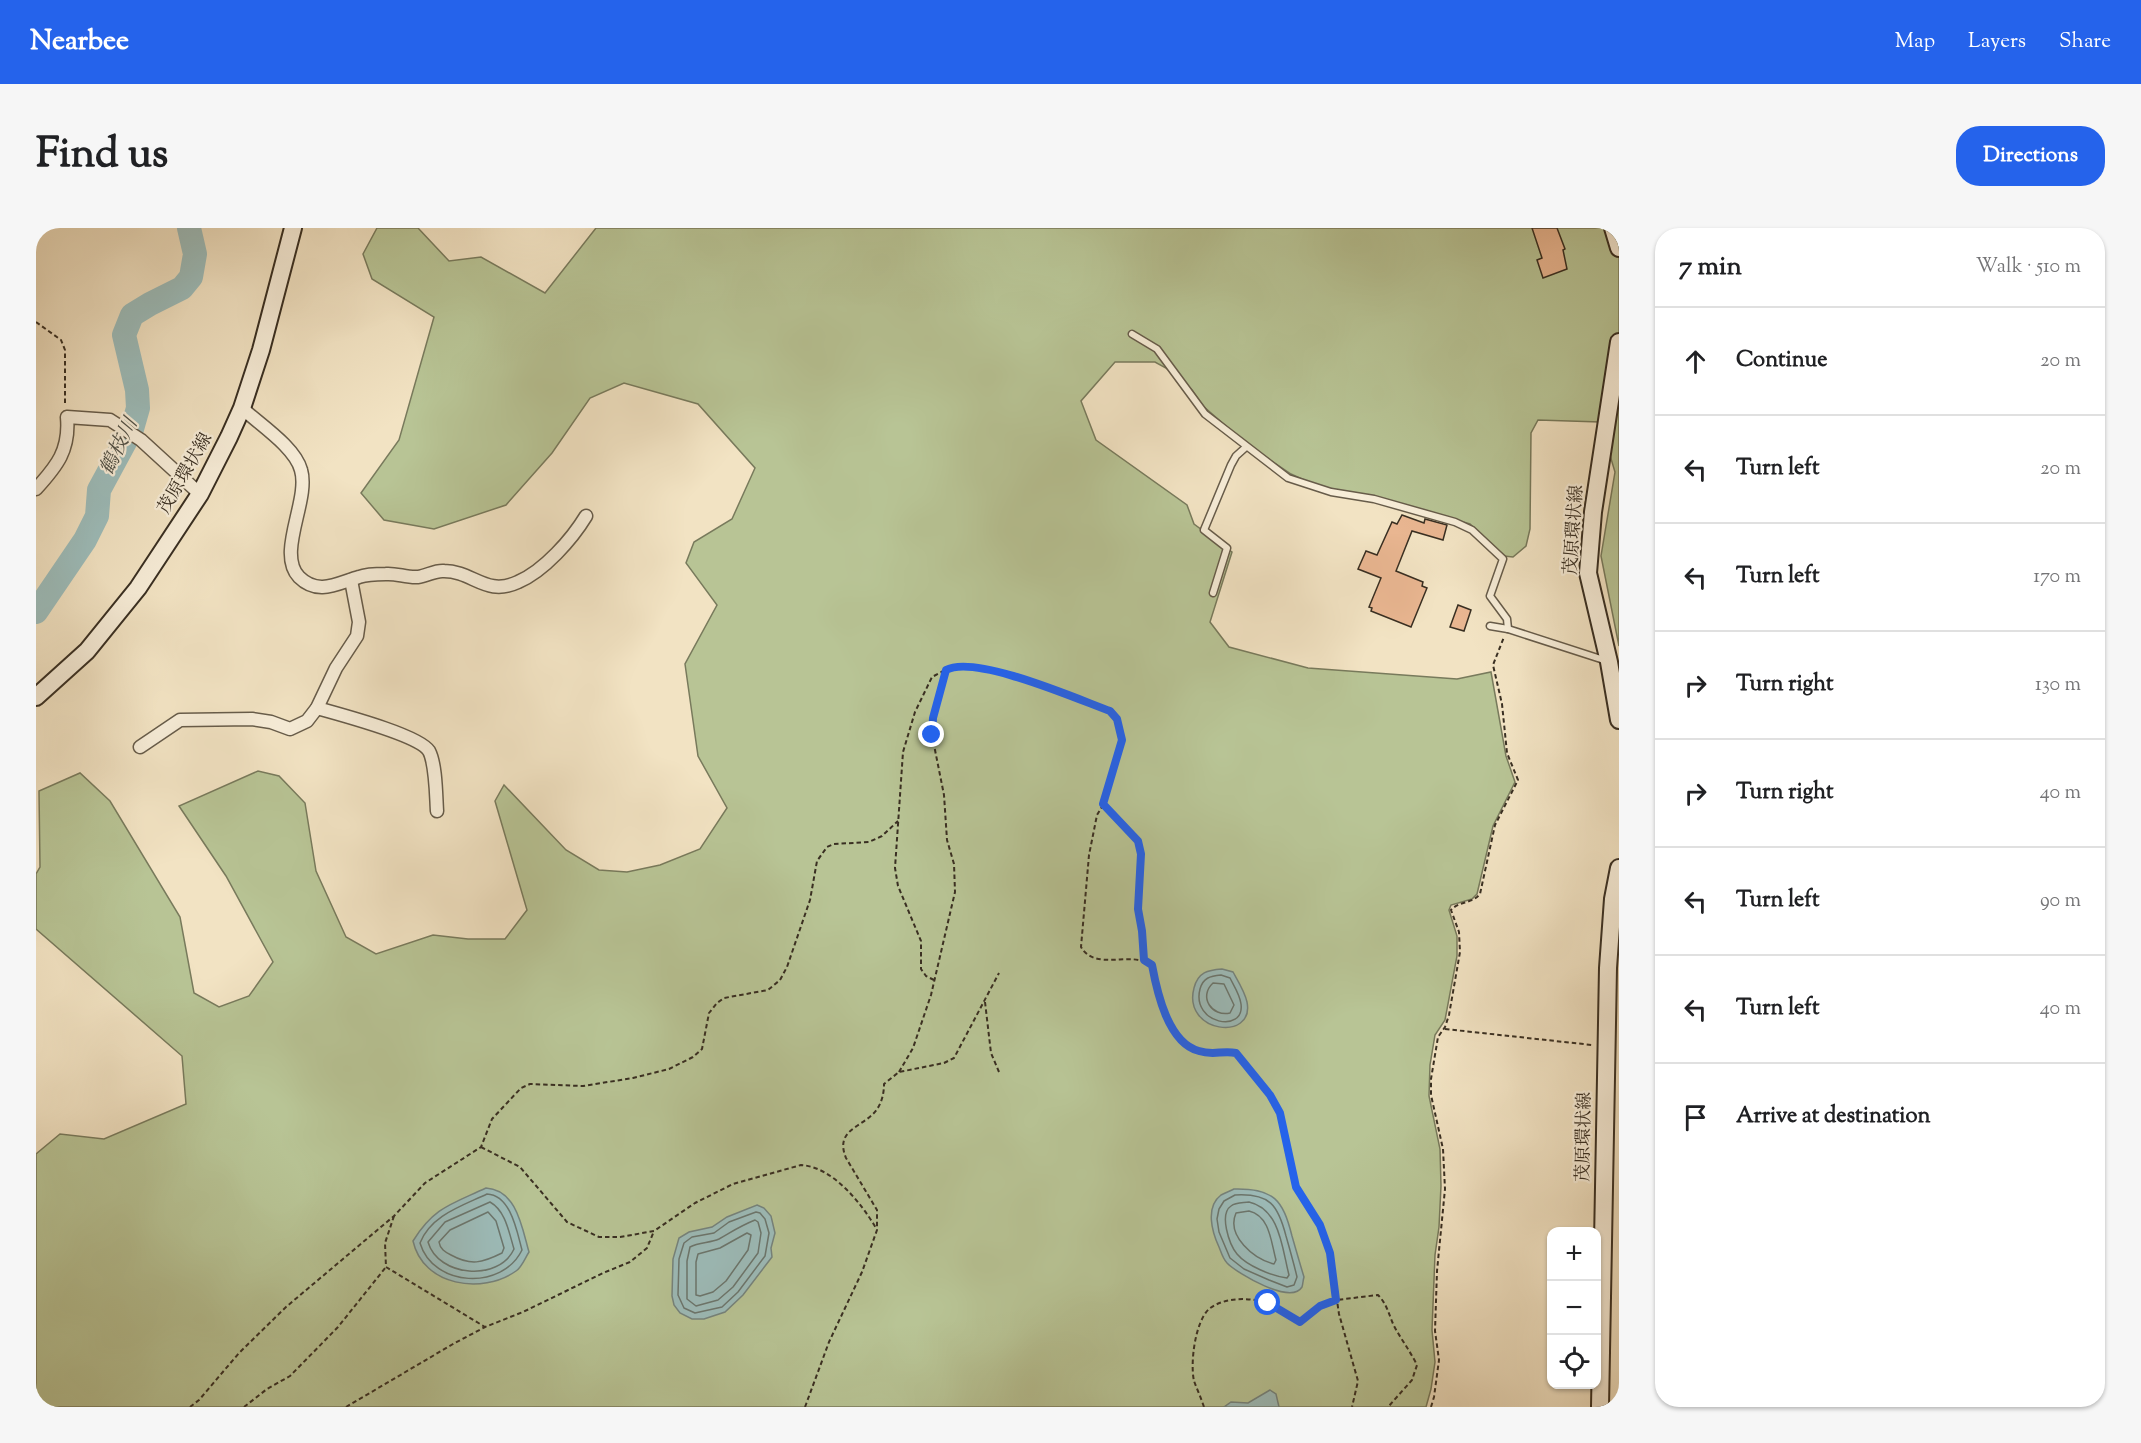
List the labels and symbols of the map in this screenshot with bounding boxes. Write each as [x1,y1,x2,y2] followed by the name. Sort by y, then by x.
[94,412,147,480] water label: 鶴枝川
[152,429,220,519] street label: 茂原環状線
[1559,484,1591,576] street label: 茂原環状線
[918,721,944,747] route end
[1571,1092,1599,1182] street label: 茂原環状線
[1254,1289,1280,1315] route start

